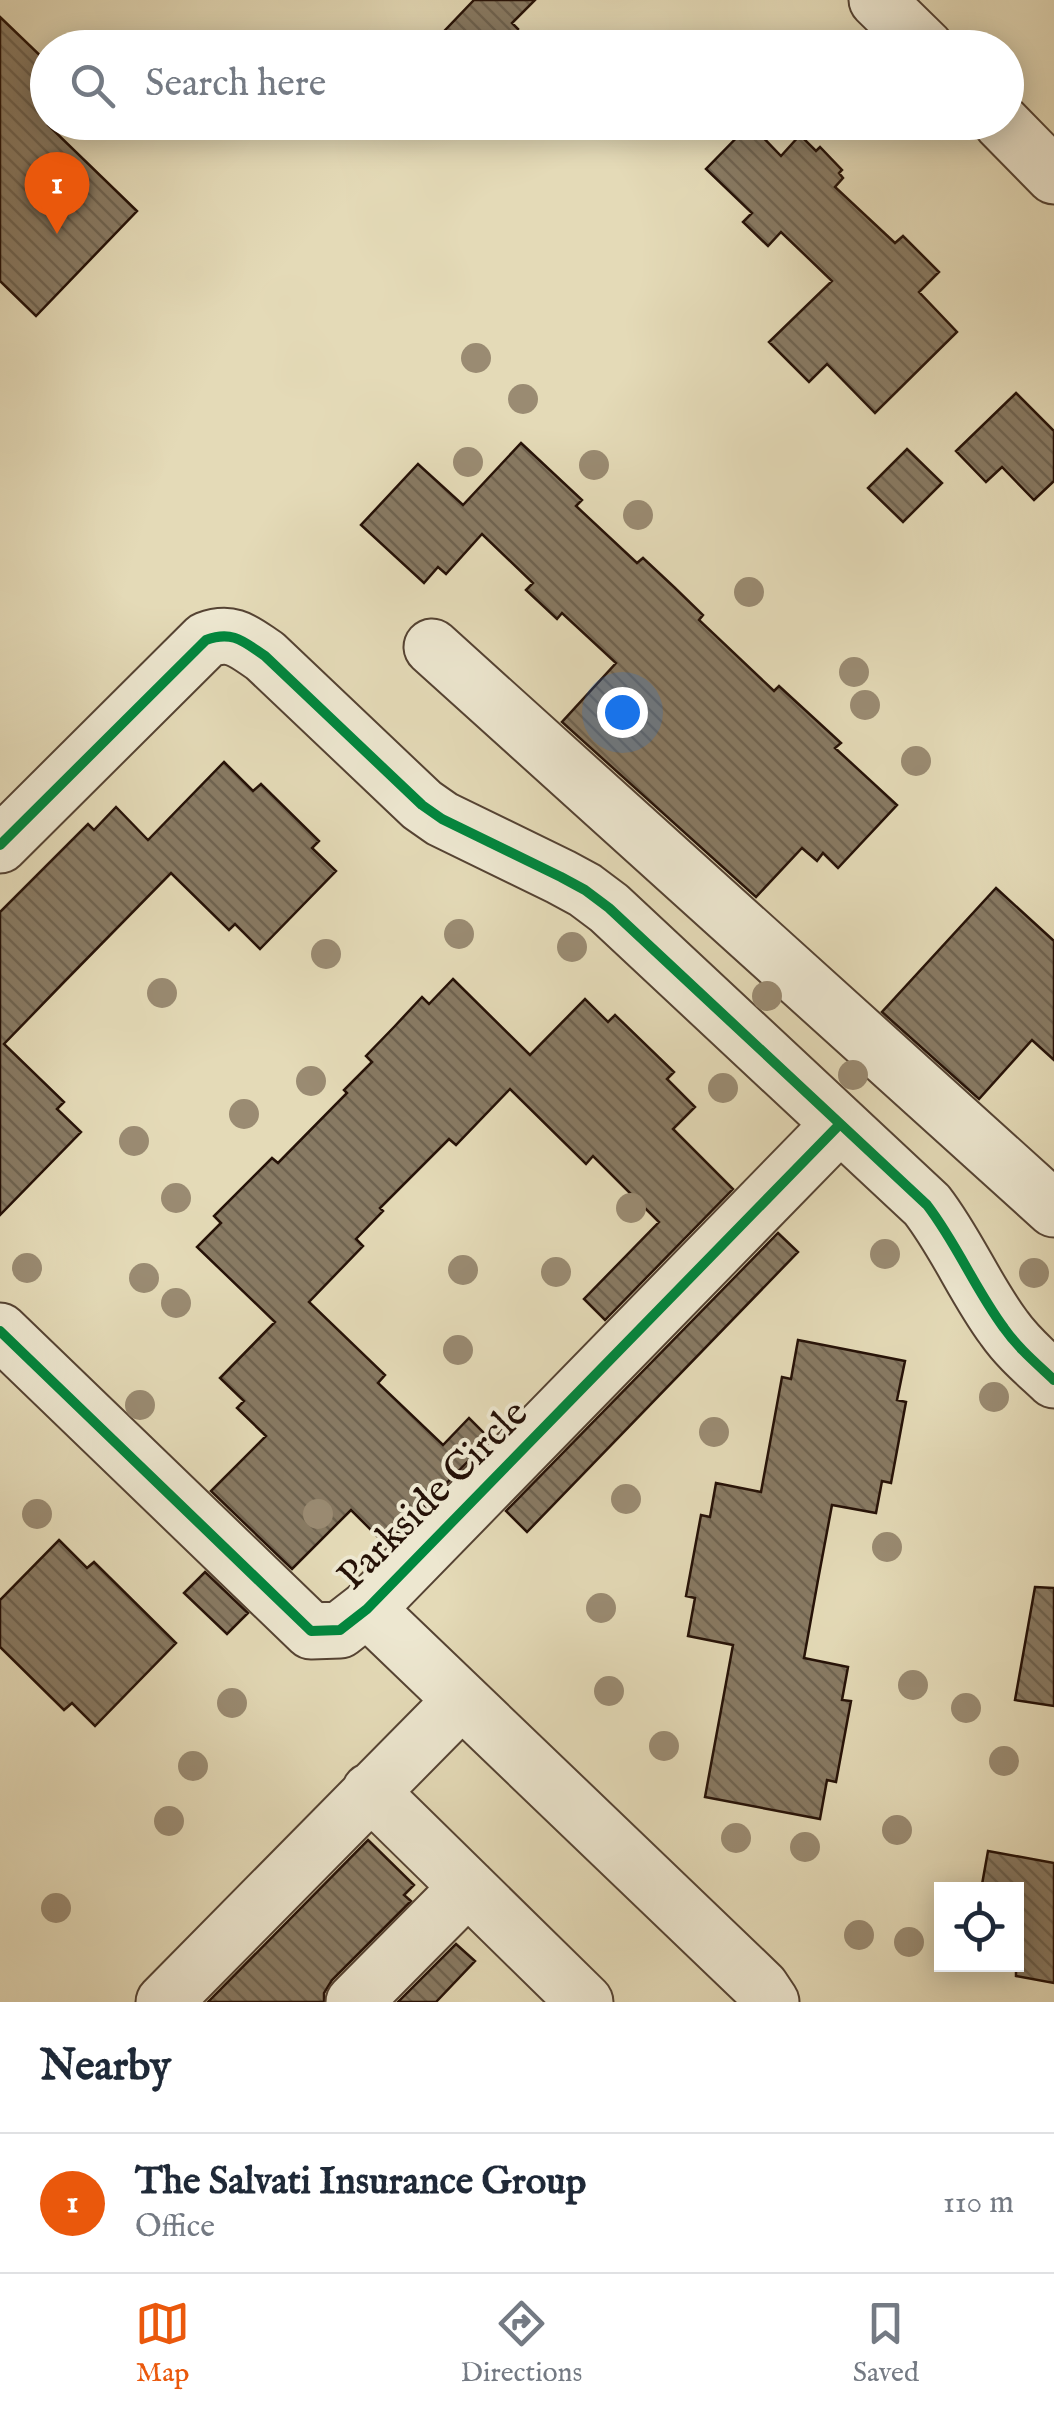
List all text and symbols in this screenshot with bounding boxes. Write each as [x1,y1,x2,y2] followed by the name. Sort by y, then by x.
[30,30,1024,140] search box
[65,58,120,113] icon: search
[145,61,326,109] text: Search here
[24,152,90,234] pin: 1
[597,687,648,738] your location
[328,1390,540,1602] street label: Parkside Circle
[934,1882,1024,1972] map controls
[934,1882,1024,1972] button: locate
[40,2041,171,2094] text: Nearby
[135,2159,586,2207] text: The Salvati Insurance Group
[67,2183,78,2224] text: 1
[943,2183,1014,2224] text: 110 m
[135,2207,215,2248] text: Office
[135,2296,190,2391] tab: Map
[460,2296,582,2391] tab: Directions
[853,2296,919,2391] tab: Saved

